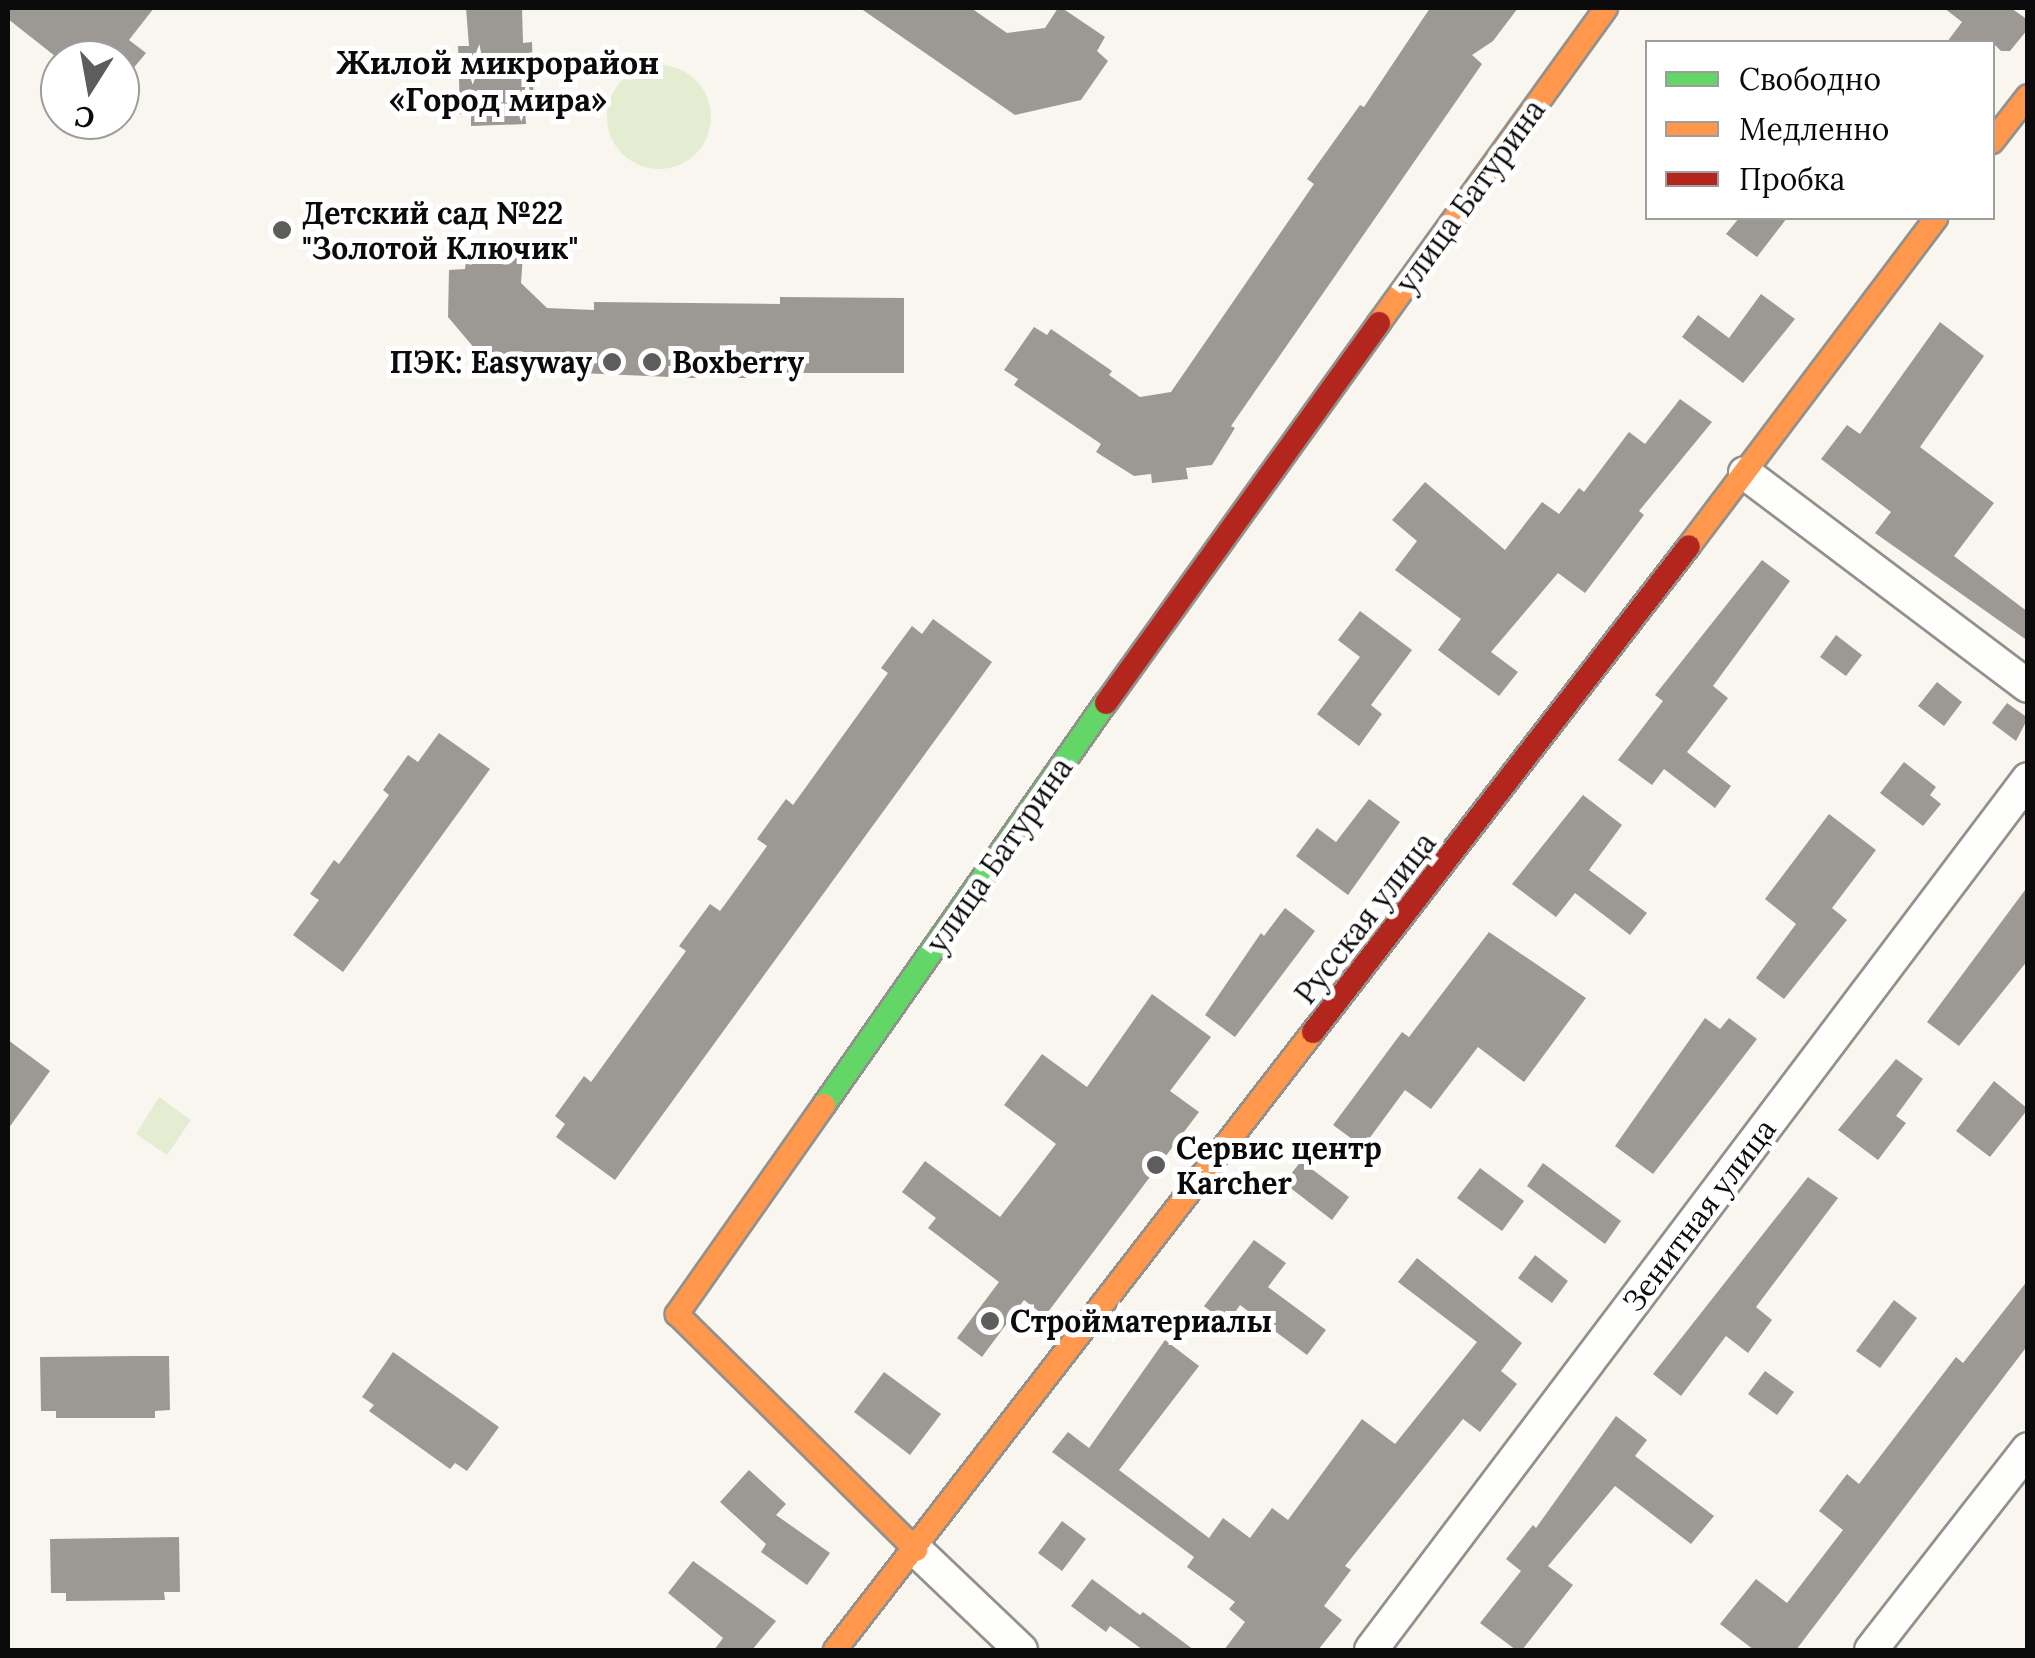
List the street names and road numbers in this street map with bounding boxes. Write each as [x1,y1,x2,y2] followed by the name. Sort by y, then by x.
[1388,92,1552,300] street label: улица Батурина
[918,751,1080,959] street label: улица Батурина
[1287,825,1443,1011] street label: Русская улица
[1615,1112,1783,1318] street label: Зенитная улица

